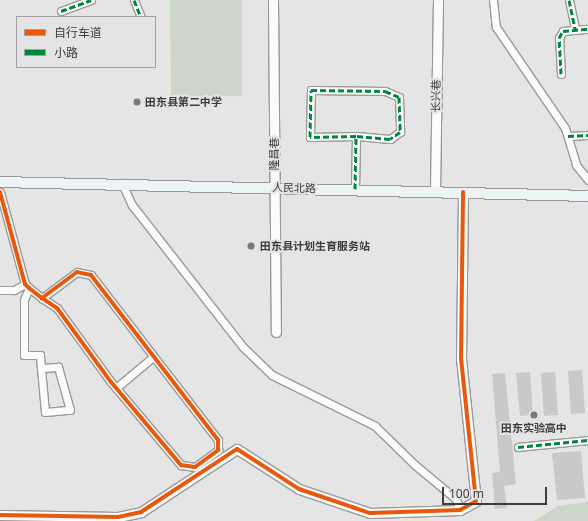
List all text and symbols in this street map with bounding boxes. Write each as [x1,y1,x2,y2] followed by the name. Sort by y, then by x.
[16,16,156,68] legend
[54,24,102,41] text: 自行车道
[54,44,78,61] text: 小路
[429,79,443,113] street label: 长兴巷
[145,95,222,109] place label: 田东县第二中学
[132,97,142,107] marker: 田东县第二中学
[267,138,281,170] street label: 隆昌巷
[272,181,316,195] street label: 人民北路
[260,239,370,253] place label: 田东县计划生育服务站
[245,240,257,252] marker: 田东县计划生育服务站
[529,410,539,420] marker: 田东实验高中
[501,421,567,435] place label: 田东实验高中
[444,479,549,505] scale bar
[449,485,484,502] text: 100 m

